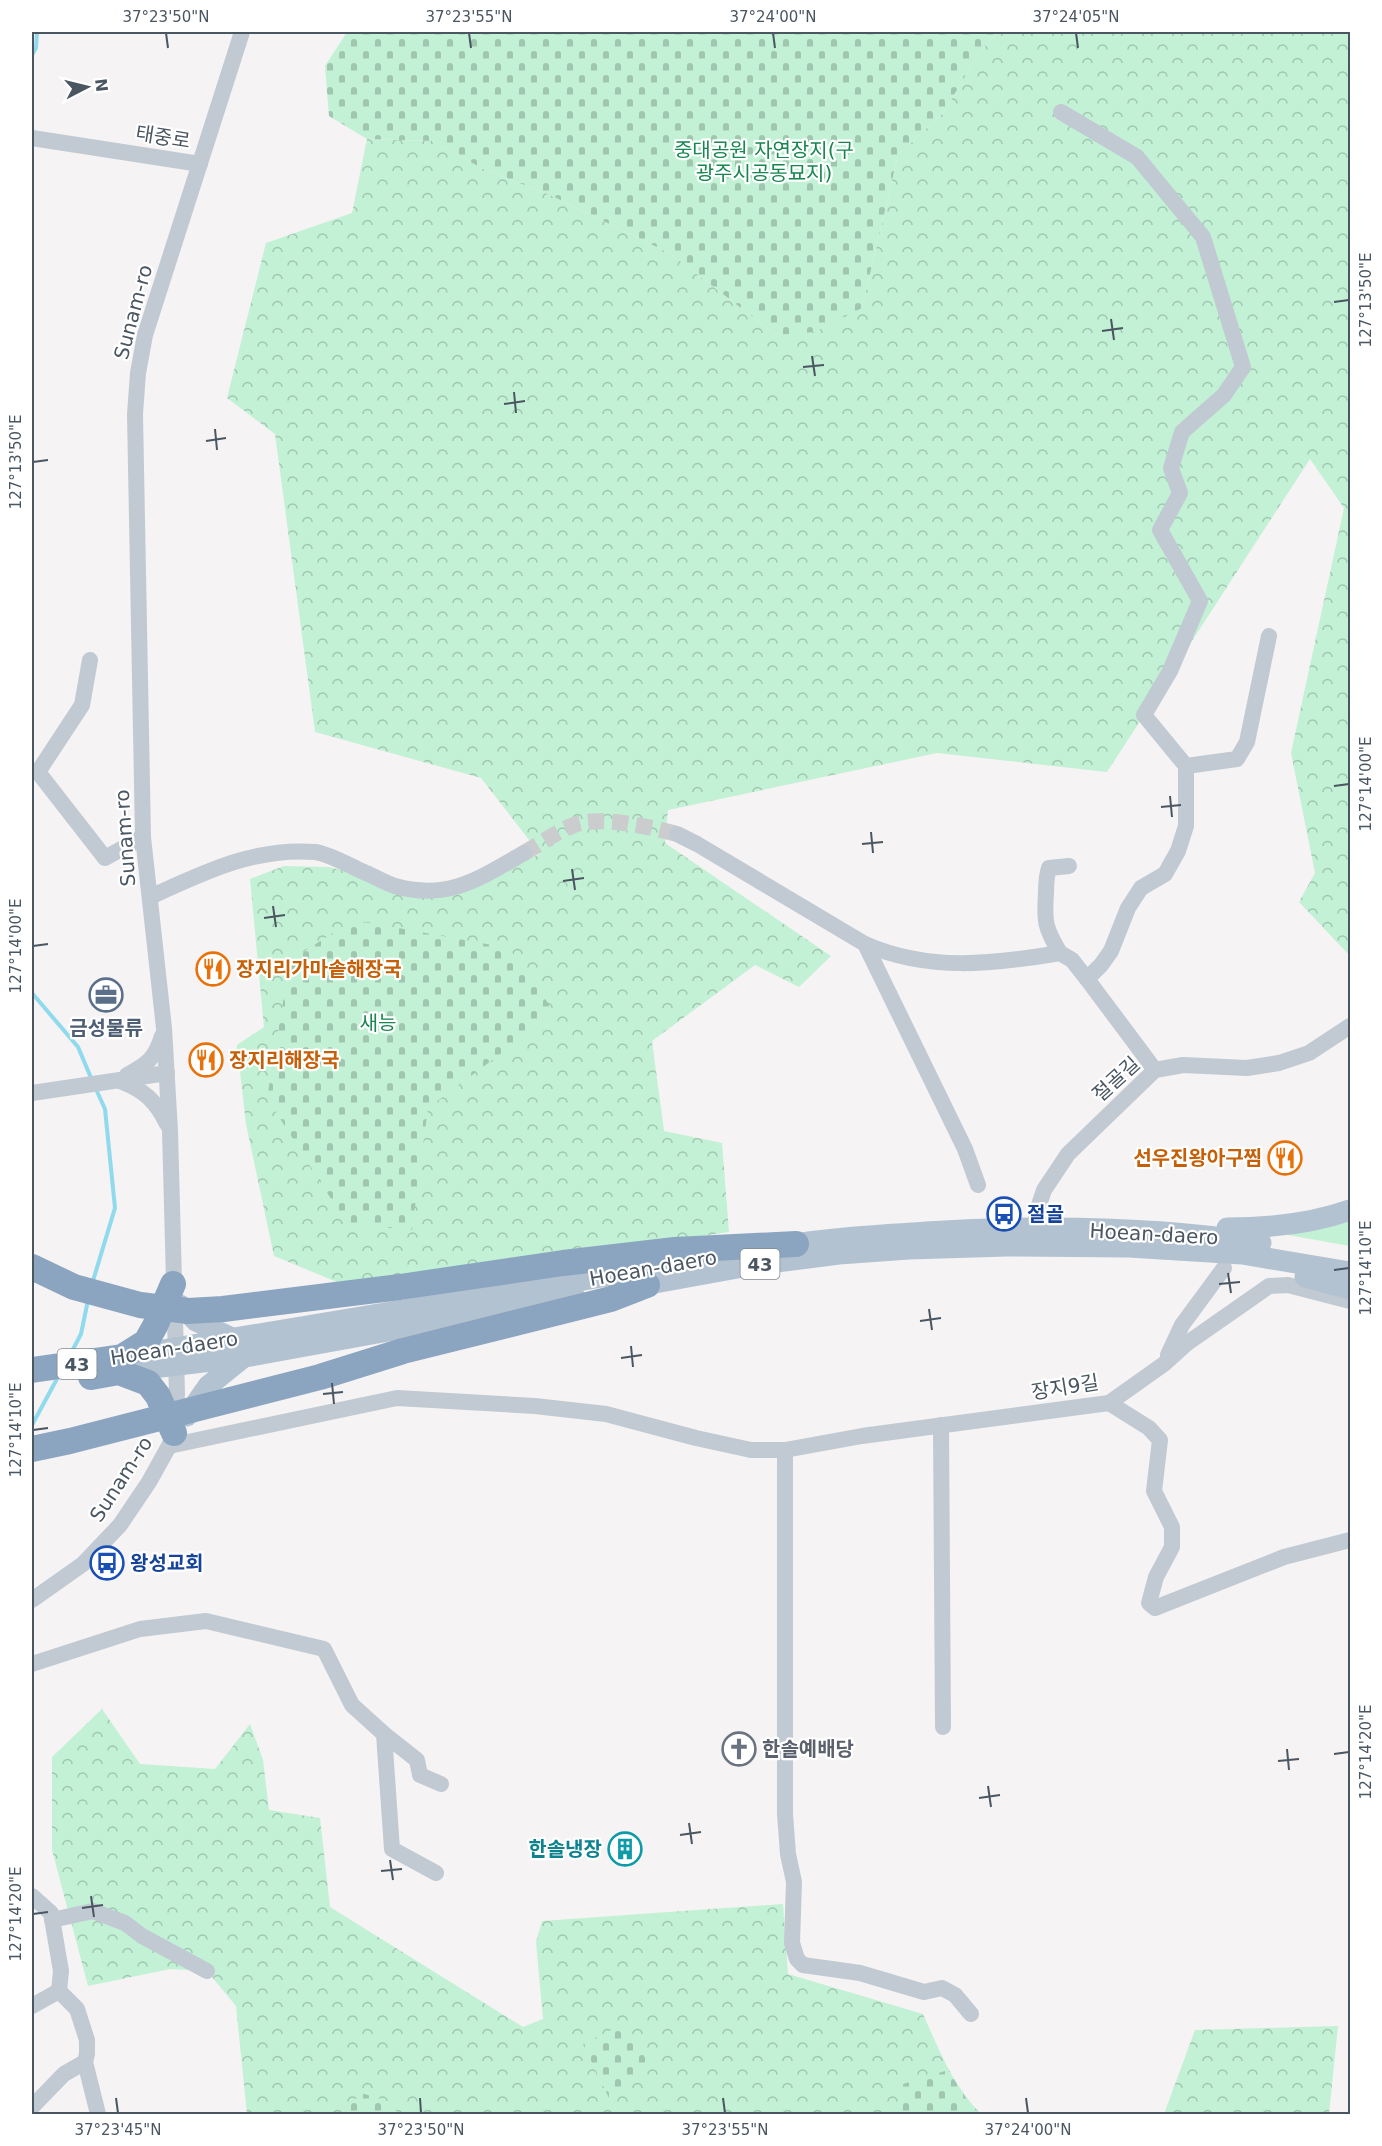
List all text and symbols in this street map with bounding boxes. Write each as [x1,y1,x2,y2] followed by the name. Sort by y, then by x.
[122,8,210,26] text: 37°23'50"N
[425,8,513,26] text: 37°23'55"N
[729,8,817,26] text: 37°24'00"N
[1032,8,1120,26] text: 37°24'05"N
[57,57,117,117] north arrow
[91,77,112,93] text: N
[134,121,192,153] street label: 태중로
[674,138,854,185] park label: 중대공원 자연장지(구 광주시공동묘지)
[1357,253,1375,347] text: 127°13'50"E
[109,262,157,362] street label: Sunam-ro
[7,415,25,509] text: 127°13'50"E
[1357,737,1375,831] text: 127°14'00"E
[110,789,140,887] street label: Sunam-ro
[7,899,25,993] text: 127°14'00"E
[195,951,231,987] restaurant icon: 장지리가마솥해장국
[236,957,402,981] place label: 장지리가마솥해장국
[88,977,124,1013] office icon: 금성물류
[360,1011,396,1035] park label: 새능
[69,1016,143,1040] place label: 금성물류
[188,1042,224,1078] restaurant icon: 장지리해장국
[229,1048,339,1072] place label: 장지리해장국
[1087,1052,1145,1106] street label: 절골길
[1267,1140,1303,1176] restaurant icon: 선우진왕아구찜
[1133,1146,1262,1170] place label: 선우진왕아구찜
[986,1196,1022,1232] bus stop icon: 절골
[1027,1202,1064,1226] place label: 절골
[1089,1219,1219,1249] street label: Hoean-daero
[1357,1221,1375,1315] text: 127°14'10"E
[587,1245,719,1291] street label: Hoean-daero
[740,1249,780,1279] road number: 43
[108,1326,240,1370] street label: Hoean-daero
[58,1349,97,1379] road number: 43
[1030,1370,1100,1404] street label: 장지9길
[7,1383,25,1477] text: 127°14'10"E
[85,1432,157,1526] street label: Sunam-ro
[89,1545,125,1581] bus stop icon: 왕성교회
[130,1551,204,1575] place label: 왕성교회
[1357,1705,1375,1799] text: 127°14'20"E
[721,1731,757,1767] church icon: 한솔예배당
[762,1737,854,1761] place label: 한솔예배당
[607,1831,643,1867] building icon: 한솔냉장
[528,1837,602,1861] place label: 한솔냉장
[7,1867,25,1961] text: 127°14'20"E
[74,2121,162,2139] text: 37°23'45"N
[377,2121,465,2139] text: 37°23'50"N
[681,2121,769,2139] text: 37°23'55"N
[984,2121,1072,2139] text: 37°24'00"N

